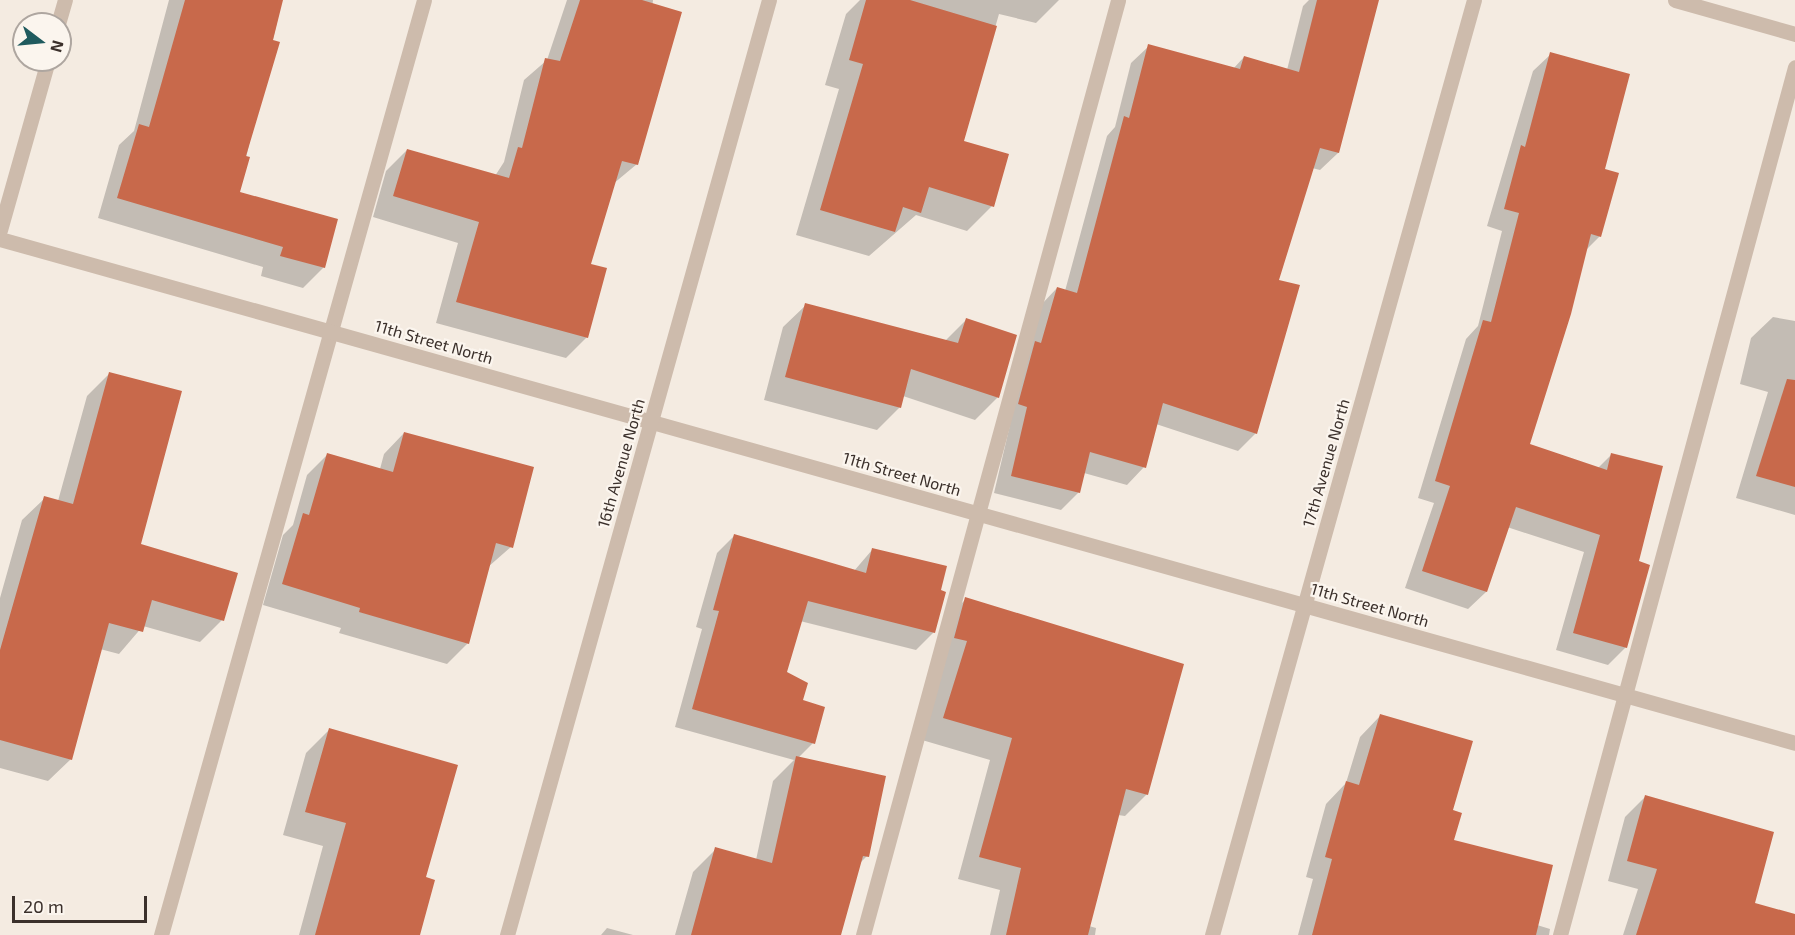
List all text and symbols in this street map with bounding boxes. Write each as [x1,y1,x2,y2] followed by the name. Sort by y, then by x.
[12,12,72,72] north arrow
[47,38,69,55] text: N
[373,316,495,368] street label: 11th Street North
[593,396,649,530] street label: 16th Avenue North
[1298,396,1354,530] street label: 17th Avenue North
[841,448,963,500] street label: 11th Street North
[1309,579,1431,631] street label: 11th Street North
[15,884,150,922] scale bar
[23,895,64,917] text: 20 m

